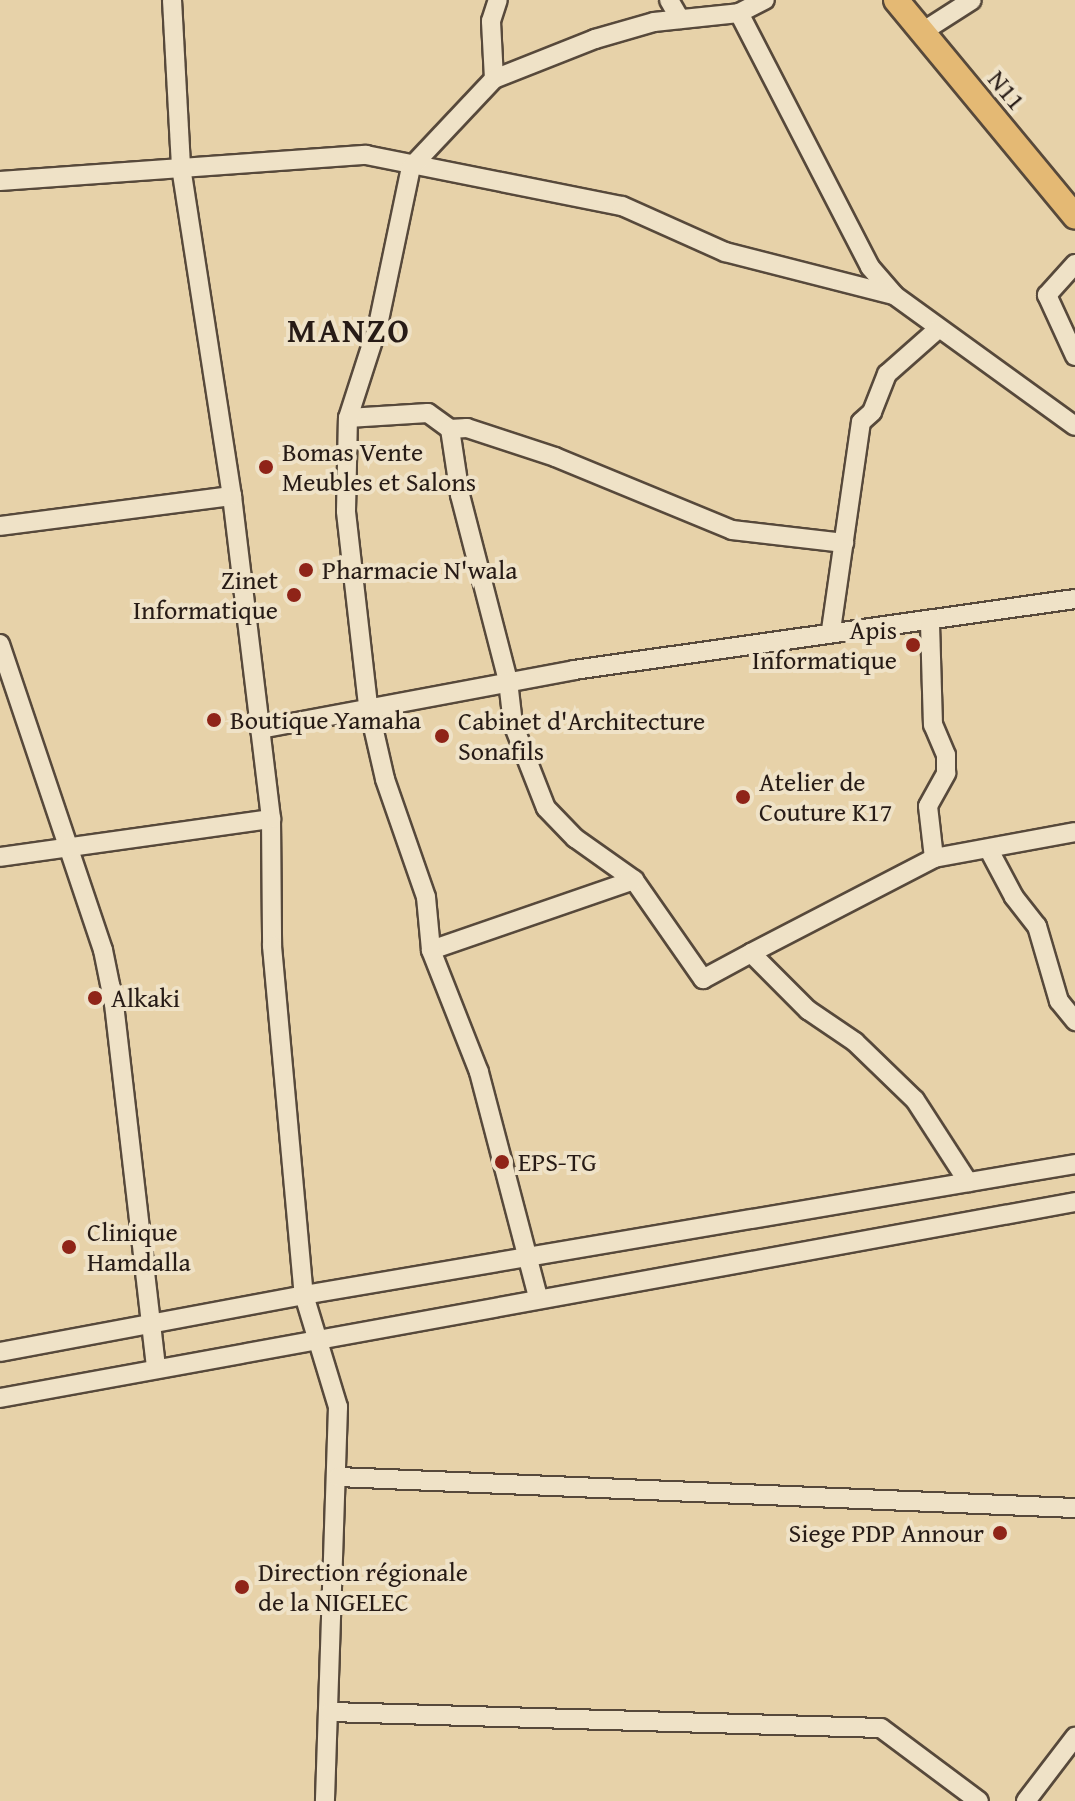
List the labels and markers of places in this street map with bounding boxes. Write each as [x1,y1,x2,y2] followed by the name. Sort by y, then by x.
[282,436,476,498] place label: Bomas Vente Meubles et Salons
[257,458,275,476] marker: Bomas Vente Meubles et Salons
[322,554,517,586] place label: Pharmacie N'wala
[297,561,315,579] marker: Pharmacie N'wala
[133,564,278,626] place label: Zinet Informatique
[285,586,303,604] marker: Zinet Informatique
[752,614,897,676] place label: Apis Informatique
[904,636,922,654] marker: Apis Informatique
[230,704,421,736] place label: Boutique Yamaha
[458,705,705,766] place label: Cabinet d'Architecture Sonafils
[205,711,223,729] marker: Boutique Yamaha
[433,727,451,745] marker: Cabinet d'Architecture Sonafils
[759,766,892,828] place label: Atelier de Couture K17
[734,788,752,806] marker: Atelier de Couture K17
[111,982,180,1014] place label: Alkaki
[86,989,104,1007] marker: Alkaki
[518,1146,597,1178] place label: EPS-TG
[493,1153,511,1171] marker: EPS-TG
[87,1216,191,1278] place label: Clinique Hamdalla
[58,1236,80,1258] marker: Clinique Hamdalla
[788,1517,984,1549] place label: Siege PDP Annour
[991,1524,1009,1542] marker: Siege PDP Annour
[258,1556,468,1618] place label: Direction régionale de la NIGELEC
[233,1578,251,1596] marker: Direction régionale de la NIGELEC

